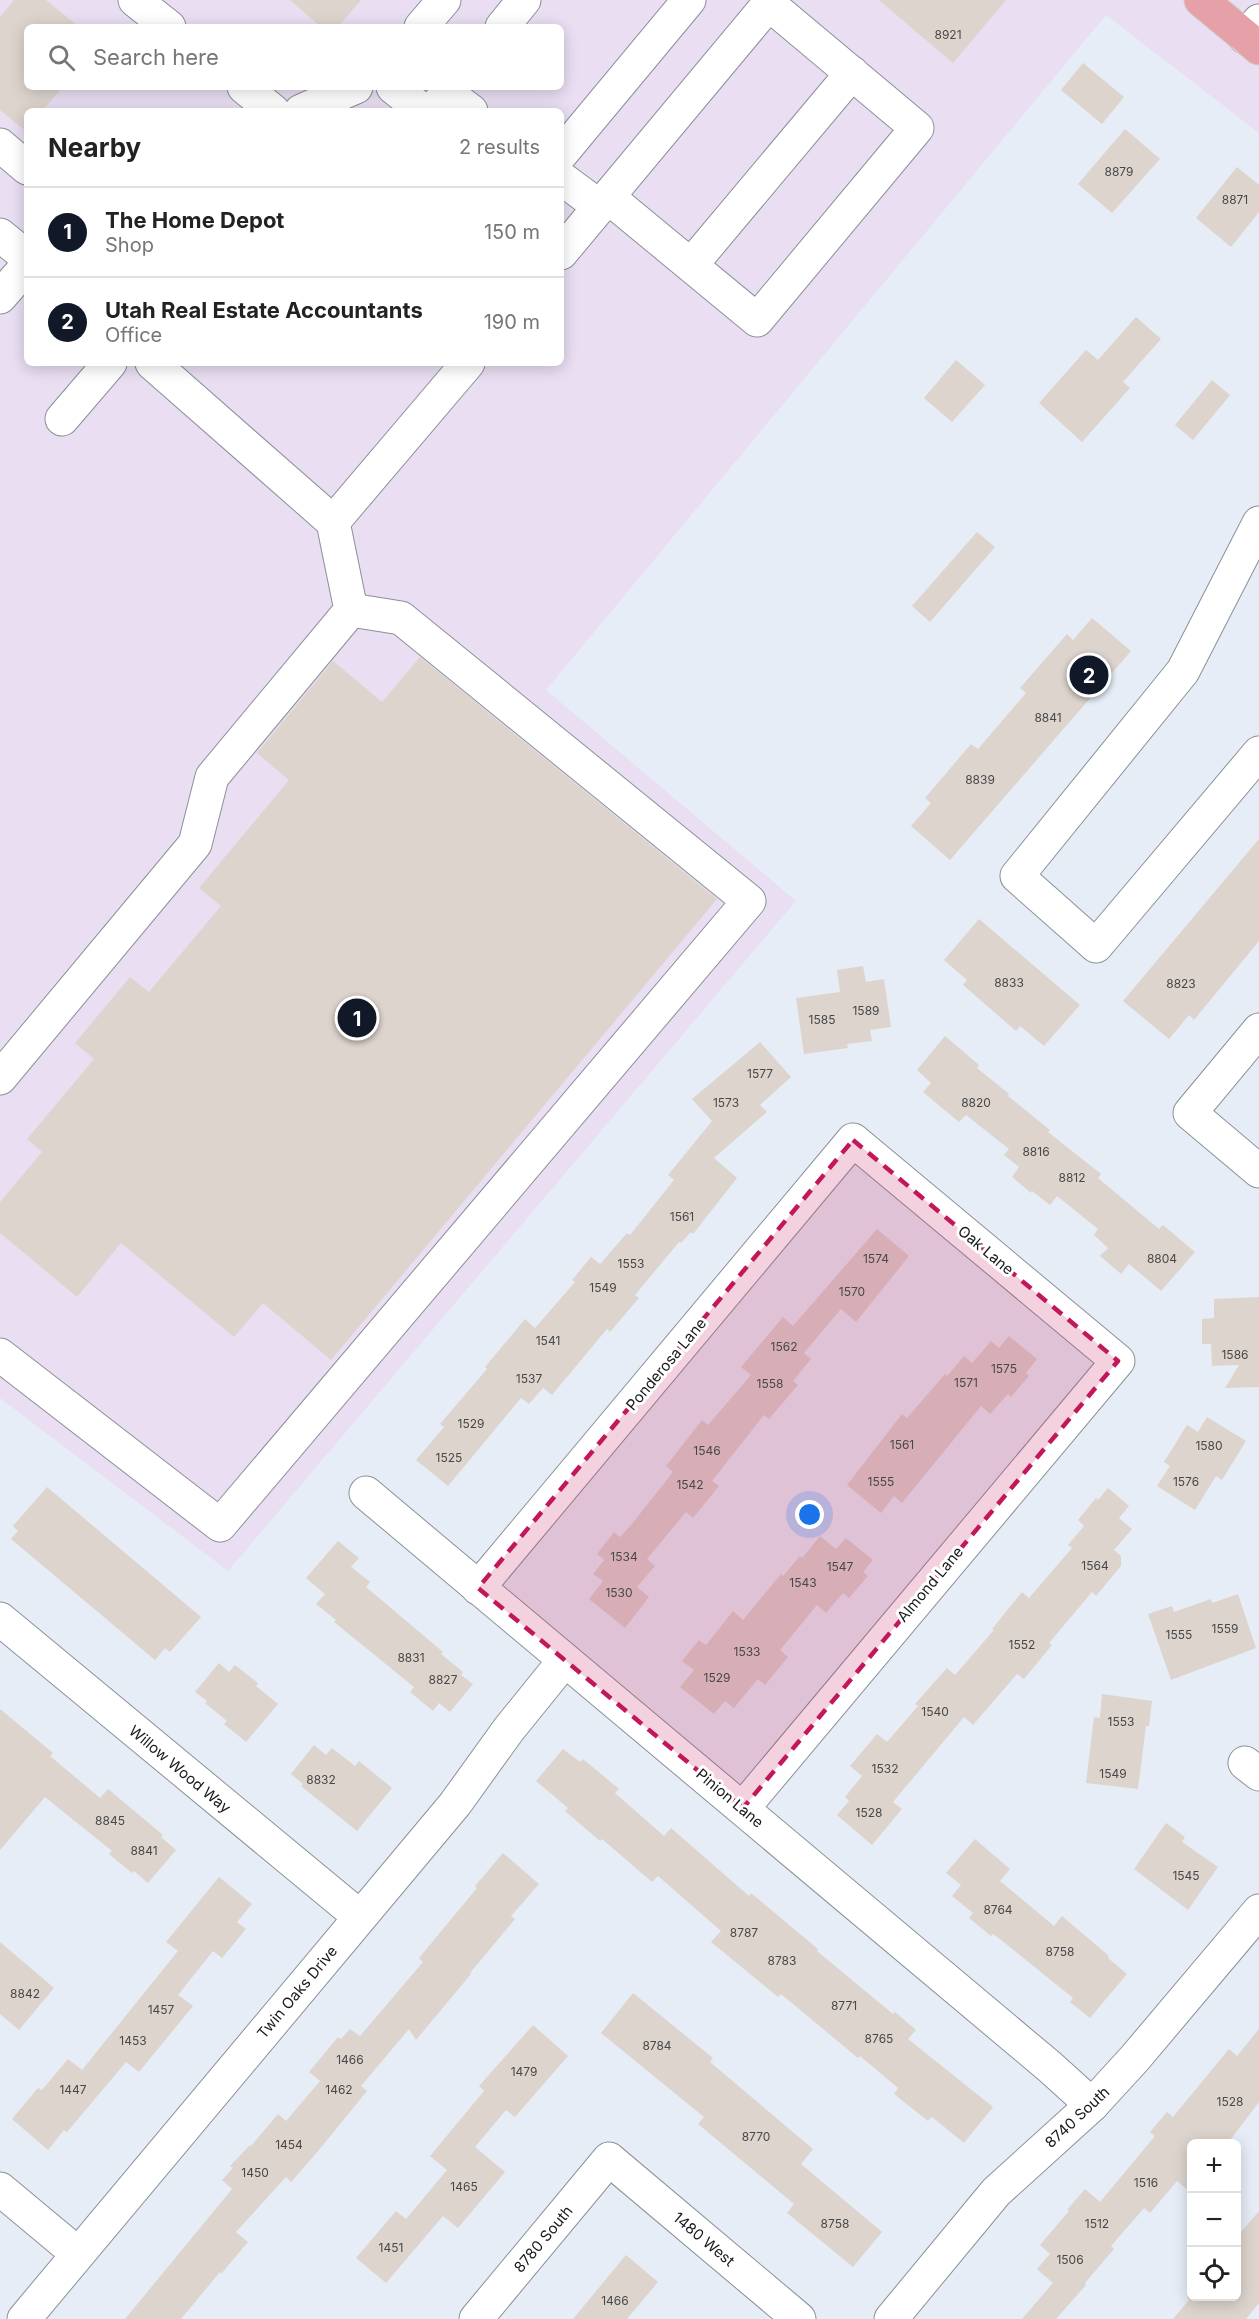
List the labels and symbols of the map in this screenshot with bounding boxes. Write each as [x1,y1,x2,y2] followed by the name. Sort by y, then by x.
[934,27,962,42] house number: 8921
[1105,164,1133,179] house number: 8879
[1222,192,1248,207] house number: 8871
[1070,652,1108,698] pin: 2
[1034,710,1062,725] house number: 8841
[965,772,995,787] house number: 8839
[994,975,1024,990] house number: 8833
[1166,976,1196,991] house number: 8823
[338,996,376,1040] pin: 1
[852,1003,880,1018] house number: 1589
[809,1012,835,1027] house number: 1585
[747,1066,773,1081] house number: 1577
[713,1095,739,1110] house number: 1573
[961,1095,991,1110] house number: 8820
[1022,1144,1050,1159] house number: 8816
[1058,1170,1086,1185] house number: 8812
[670,1209,694,1224] house number: 1561
[954,1221,1018,1279] street label: Oak Lane
[863,1251,889,1266] house number: 1574
[1147,1251,1177,1266] house number: 8804
[618,1256,644,1271] house number: 1553
[589,1280,617,1295] house number: 1549
[839,1284,865,1299] house number: 1570
[622,1314,710,1414] street label: Ponderosa Lane
[536,1333,560,1348] house number: 1541
[771,1339,797,1354] house number: 1562
[1221,1347,1249,1362] house number: 1586
[991,1361,1017,1376] house number: 1575
[516,1371,542,1386] house number: 1537
[954,1375,978,1390] house number: 1571
[757,1376,783,1391] house number: 1558
[458,1416,484,1431] house number: 1529
[890,1437,914,1452] house number: 1561
[1195,1438,1223,1453] house number: 1580
[693,1443,721,1458] house number: 1546
[436,1450,462,1465] house number: 1525
[868,1474,894,1489] house number: 1555
[1173,1474,1199,1489] house number: 1576
[676,1477,704,1492] house number: 1542
[795,1500,824,1529] your location
[893,1542,967,1626] street label: Almond Lane
[610,1549,638,1564] house number: 1534
[1081,1558,1109,1573] house number: 1564
[827,1559,854,1574] house number: 1547
[789,1575,817,1590] house number: 1543
[605,1585,633,1600] house number: 1530
[1212,1621,1238,1636] house number: 1559
[1166,1627,1192,1642] house number: 1555
[1009,1637,1035,1652] house number: 1552
[734,1644,761,1659] house number: 1533
[397,1650,425,1665] house number: 8831
[704,1670,730,1685] house number: 1529
[429,1672,458,1687] house number: 8827
[921,1704,949,1719] house number: 1540
[1108,1714,1134,1729] house number: 1553
[125,1721,235,1817] street label: Willow Wood Way
[872,1761,898,1776] house number: 1532
[692,1764,768,1832] street label: Pinion Lane
[1099,1766,1127,1781] house number: 1549
[306,1772,336,1787] house number: 8832
[856,1805,882,1820] house number: 1528
[95,1813,125,1828] house number: 8845
[130,1843,158,1858] house number: 8841
[1172,1868,1200,1883] house number: 1545
[983,1902,1013,1917] house number: 8764
[730,1925,758,1940] house number: 8787
[253,1942,341,2042] street label: Twin Oaks Drive
[1046,1944,1074,1959] house number: 8758
[768,1953,796,1968] house number: 8783
[10,1986,40,2001] house number: 8842
[831,1998,857,2013] house number: 8771
[148,2002,175,2017] house number: 1457
[865,2031,893,2046] house number: 8765
[119,2033,147,2048] house number: 1453
[642,2038,672,2053] house number: 8784
[336,2052,364,2067] house number: 1466
[511,2064,537,2079] house number: 1479
[59,2082,87,2097] house number: 1447
[325,2082,353,2097] house number: 1462
[1041,2082,1113,2152] street label: 8740 South
[1217,2094,1243,2109] house number: 1528
[742,2129,770,2144] house number: 8770
[275,2137,303,2152] house number: 1454
[241,2165,269,2180] house number: 1450
[1134,2175,1158,2190] house number: 1516
[450,2179,478,2194] house number: 1465
[509,2202,577,2276] street label: 8780 South
[669,2208,739,2270] street label: 1480 West
[821,2216,849,2231] house number: 8758
[1085,2216,1109,2231] house number: 1512
[379,2240,403,2255] house number: 1451
[1056,2252,1084,2267] house number: 1506
[601,2293,629,2308] house number: 1466

